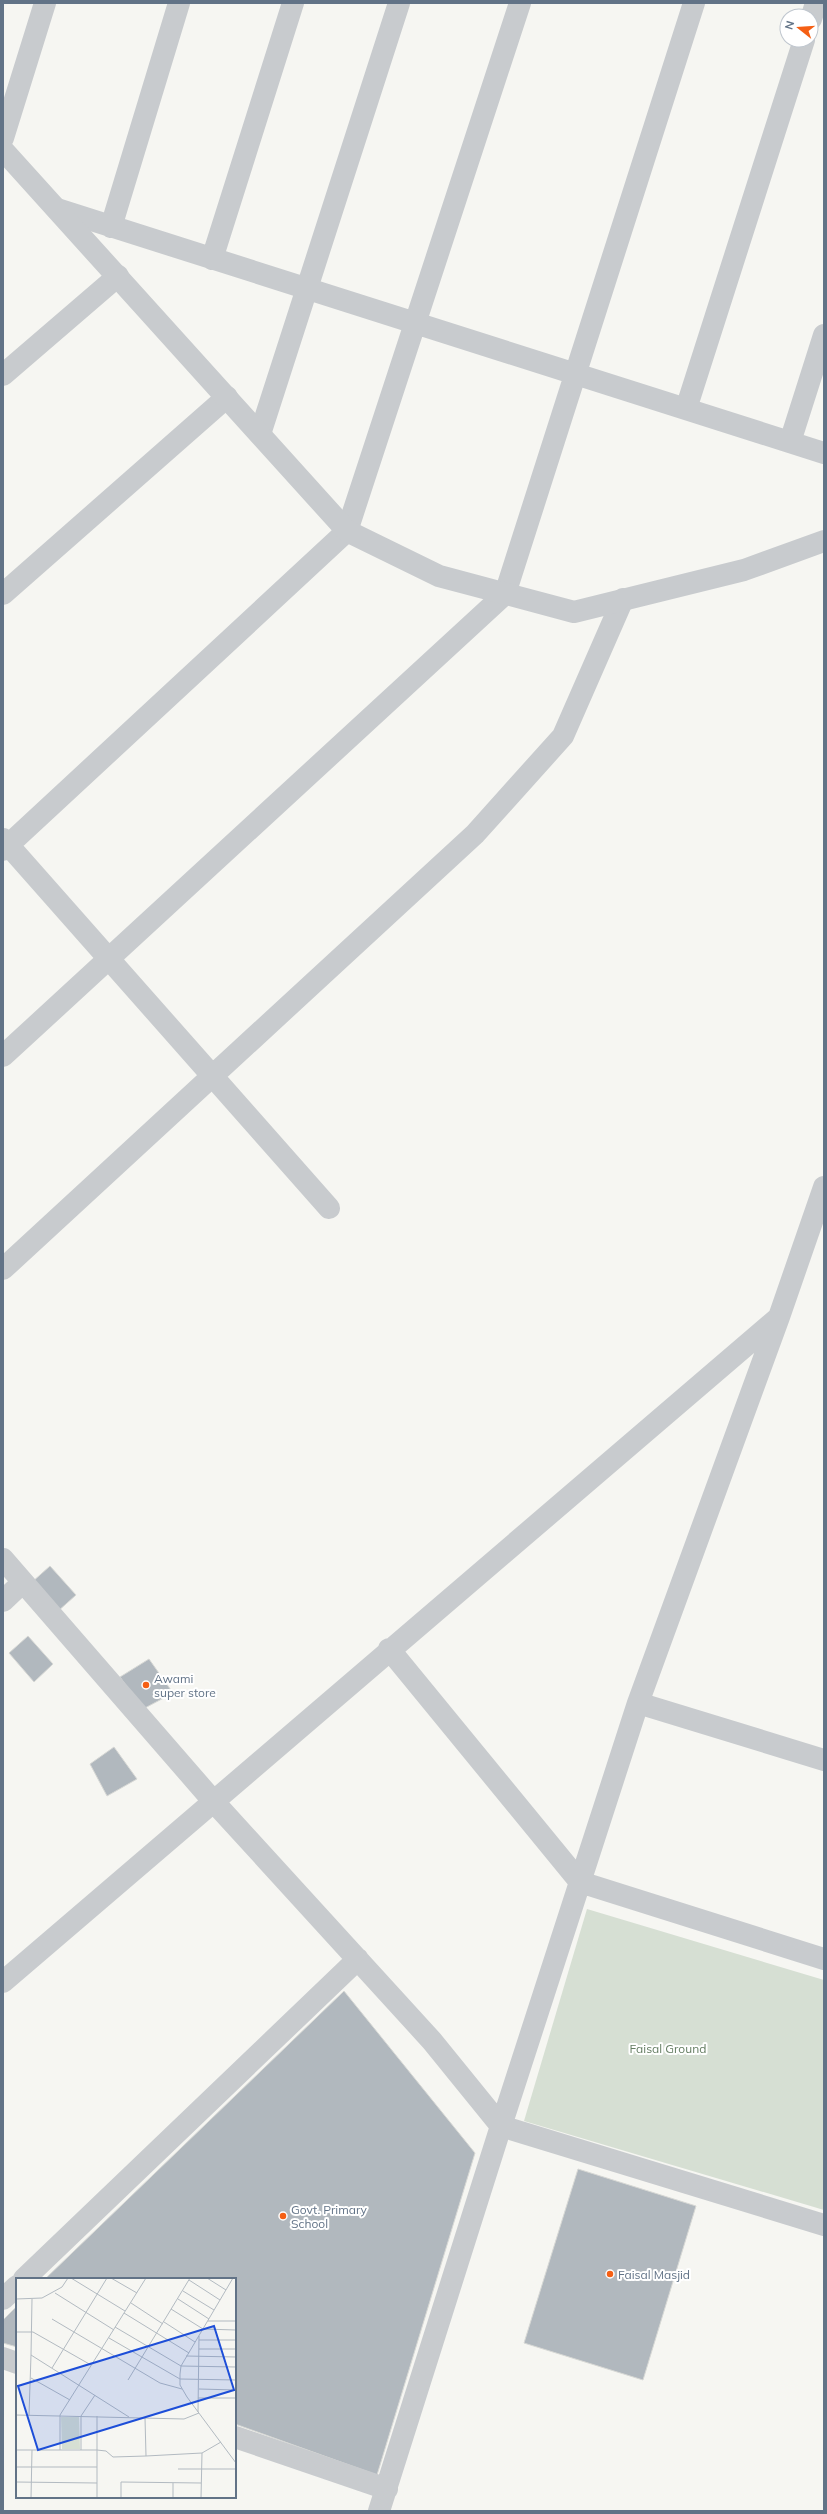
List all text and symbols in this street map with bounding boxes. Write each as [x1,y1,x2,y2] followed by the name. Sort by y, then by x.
[779,8,819,48] north arrow
[782,19,797,31] text: N
[154,1671,216,1700] place label: Awami super store
[141,1680,151,1690] marker: Awami super store
[630,2041,706,2056] park label: Faisal Ground
[291,2202,368,2231] place label: Govt. Primary School
[278,2211,288,2221] marker: Govt. Primary School
[618,2267,690,2282] place label: Faisal Masjid
[605,2269,615,2279] marker: Faisal Masjid
[16,2278,236,2498] inset map

